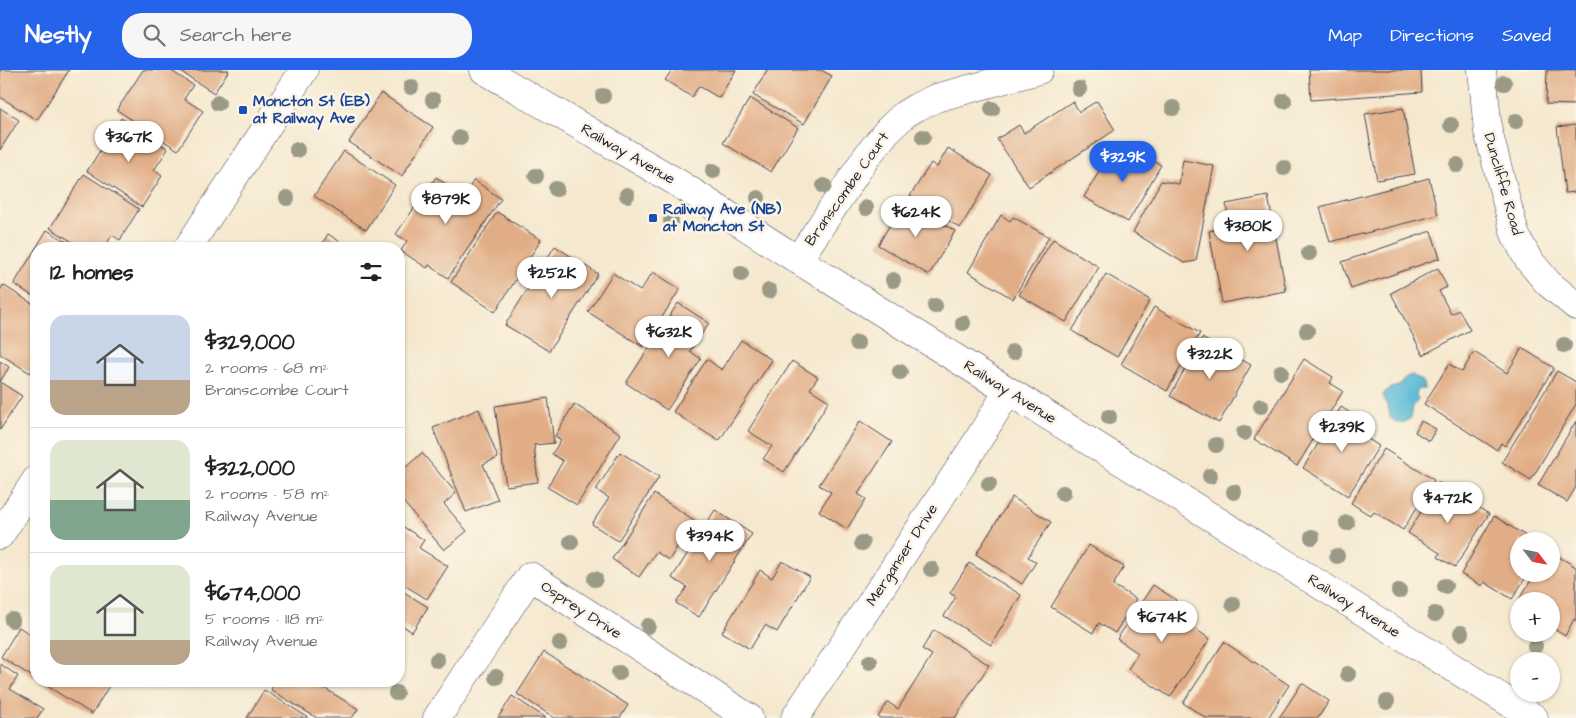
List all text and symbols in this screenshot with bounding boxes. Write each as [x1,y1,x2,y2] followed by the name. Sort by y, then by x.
[122,13,472,58] search box
[25,18,92,52] text: Nestly
[140,21,168,49] icon: search
[180,22,292,49] text: Search here
[1328,23,1362,48] text: Map
[1390,23,1474,48] text: Directions
[1502,23,1551,48] text: Saved
[252,91,371,130] place label: Moncton St (EB) at Railway Ave
[237,104,249,116] marker: Moncton St (EB) at Railway Ave
[576,118,679,190] street label: Railway Avenue
[94,121,164,163] pin: $367K
[106,126,152,148] text: $367K
[800,128,894,250] street label: Branscombe Court
[1478,130,1528,238] street label: Duncliffe Road
[1088,140,1158,183] pin: $329K
[1101,146,1146,168] text: $329K
[411,182,481,225] pin: $879K
[422,188,470,210] text: $879K
[881,196,951,238] pin: $624K
[662,199,782,237] place label: Railway Ave (NB) at Moncton St
[892,201,940,223] text: $624K
[1213,210,1283,252] pin: $380K
[647,212,659,224] marker: Railway Ave (NB) at Moncton St
[1224,215,1272,237] text: $380K
[517,256,587,299] pin: $252K
[50,258,134,287] text: 12 homes
[357,258,385,286] icon: filters
[528,262,576,284] text: $252K
[634,316,704,358] pin: $632K
[646,321,692,343] text: $632K
[205,328,295,357] text: $329,000
[90,335,150,395] icon: home
[1175,338,1245,380] pin: $322K
[1187,343,1233,365] text: $322K
[959,355,1060,430] street label: Railway Avenue
[205,357,328,379] text: 2 rooms · 68 m²
[205,379,349,401] text: Branscombe Court
[1307,410,1377,453] pin: $239K
[1320,416,1365,438] text: $239K
[205,454,295,483] text: $322,000
[90,460,150,520] icon: home
[1413,482,1483,524] pin: $472K
[205,483,330,505] text: 2 rooms · 58 m²
[1424,487,1472,509] text: $472K
[861,500,944,611] street label: Merganser Drive
[205,505,318,527] text: Railway Avenue
[675,520,745,562] pin: $394K
[687,525,733,547] text: $394K
[1510,532,1560,582] north arrow
[1510,532,1560,702] map controls
[1303,569,1404,644] street label: Railway Avenue
[536,576,626,645] street label: Osprey Drive
[205,579,301,608] text: $674,000
[90,585,150,645] icon: home
[1510,592,1560,642] button: +
[1127,600,1197,643] pin: $674K
[1137,606,1187,628] text: $674K
[205,608,324,630] text: 5 rooms · 118 m²
[205,630,318,652] text: Railway Avenue
[1510,652,1560,702] button: −

